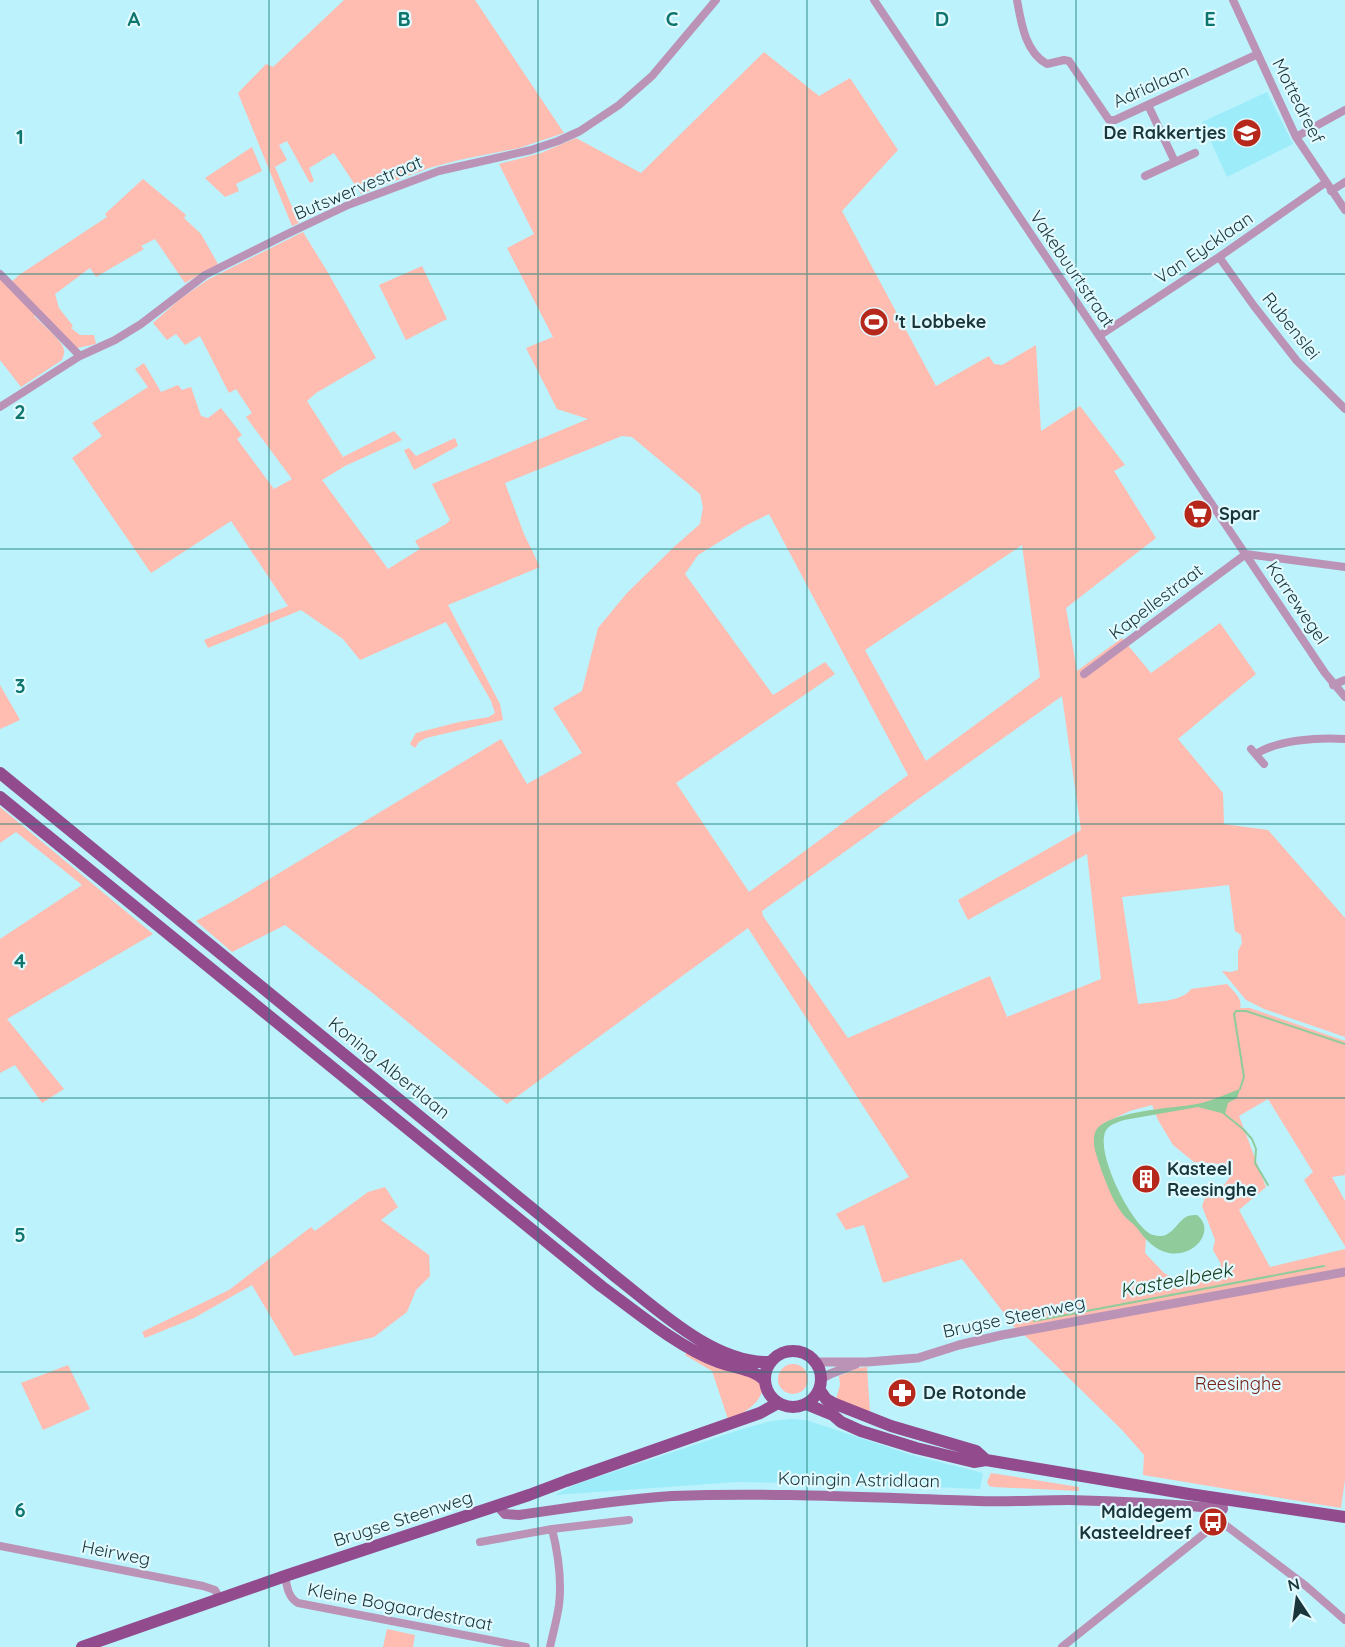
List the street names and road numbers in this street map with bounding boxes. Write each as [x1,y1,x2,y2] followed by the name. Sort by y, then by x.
[1267,54,1330,148] street label: Mottedreef
[1109,59,1192,112] street label: Adrialaan
[290,150,426,225] street label: Butswervestraat
[1025,206,1120,332] street label: Vakebuurtstraat
[1150,206,1257,289] street label: Van Eycklaan
[1257,287,1326,364] street label: Rubenslei
[1261,557,1334,649] street label: Karrewegel
[1104,559,1207,644] street label: Kapellestraat
[324,1012,455,1124] street label: Koning Albertlaan
[941,1290,1087,1343] street label: Brugse Steenweg
[778,1467,940,1492] street label: Koningin Astridlaan
[330,1485,475,1552] street label: Brugse Steenweg
[80,1535,152,1570] street label: Heirweg
[305,1577,495,1636] street label: Kleine Bogaardestraat

